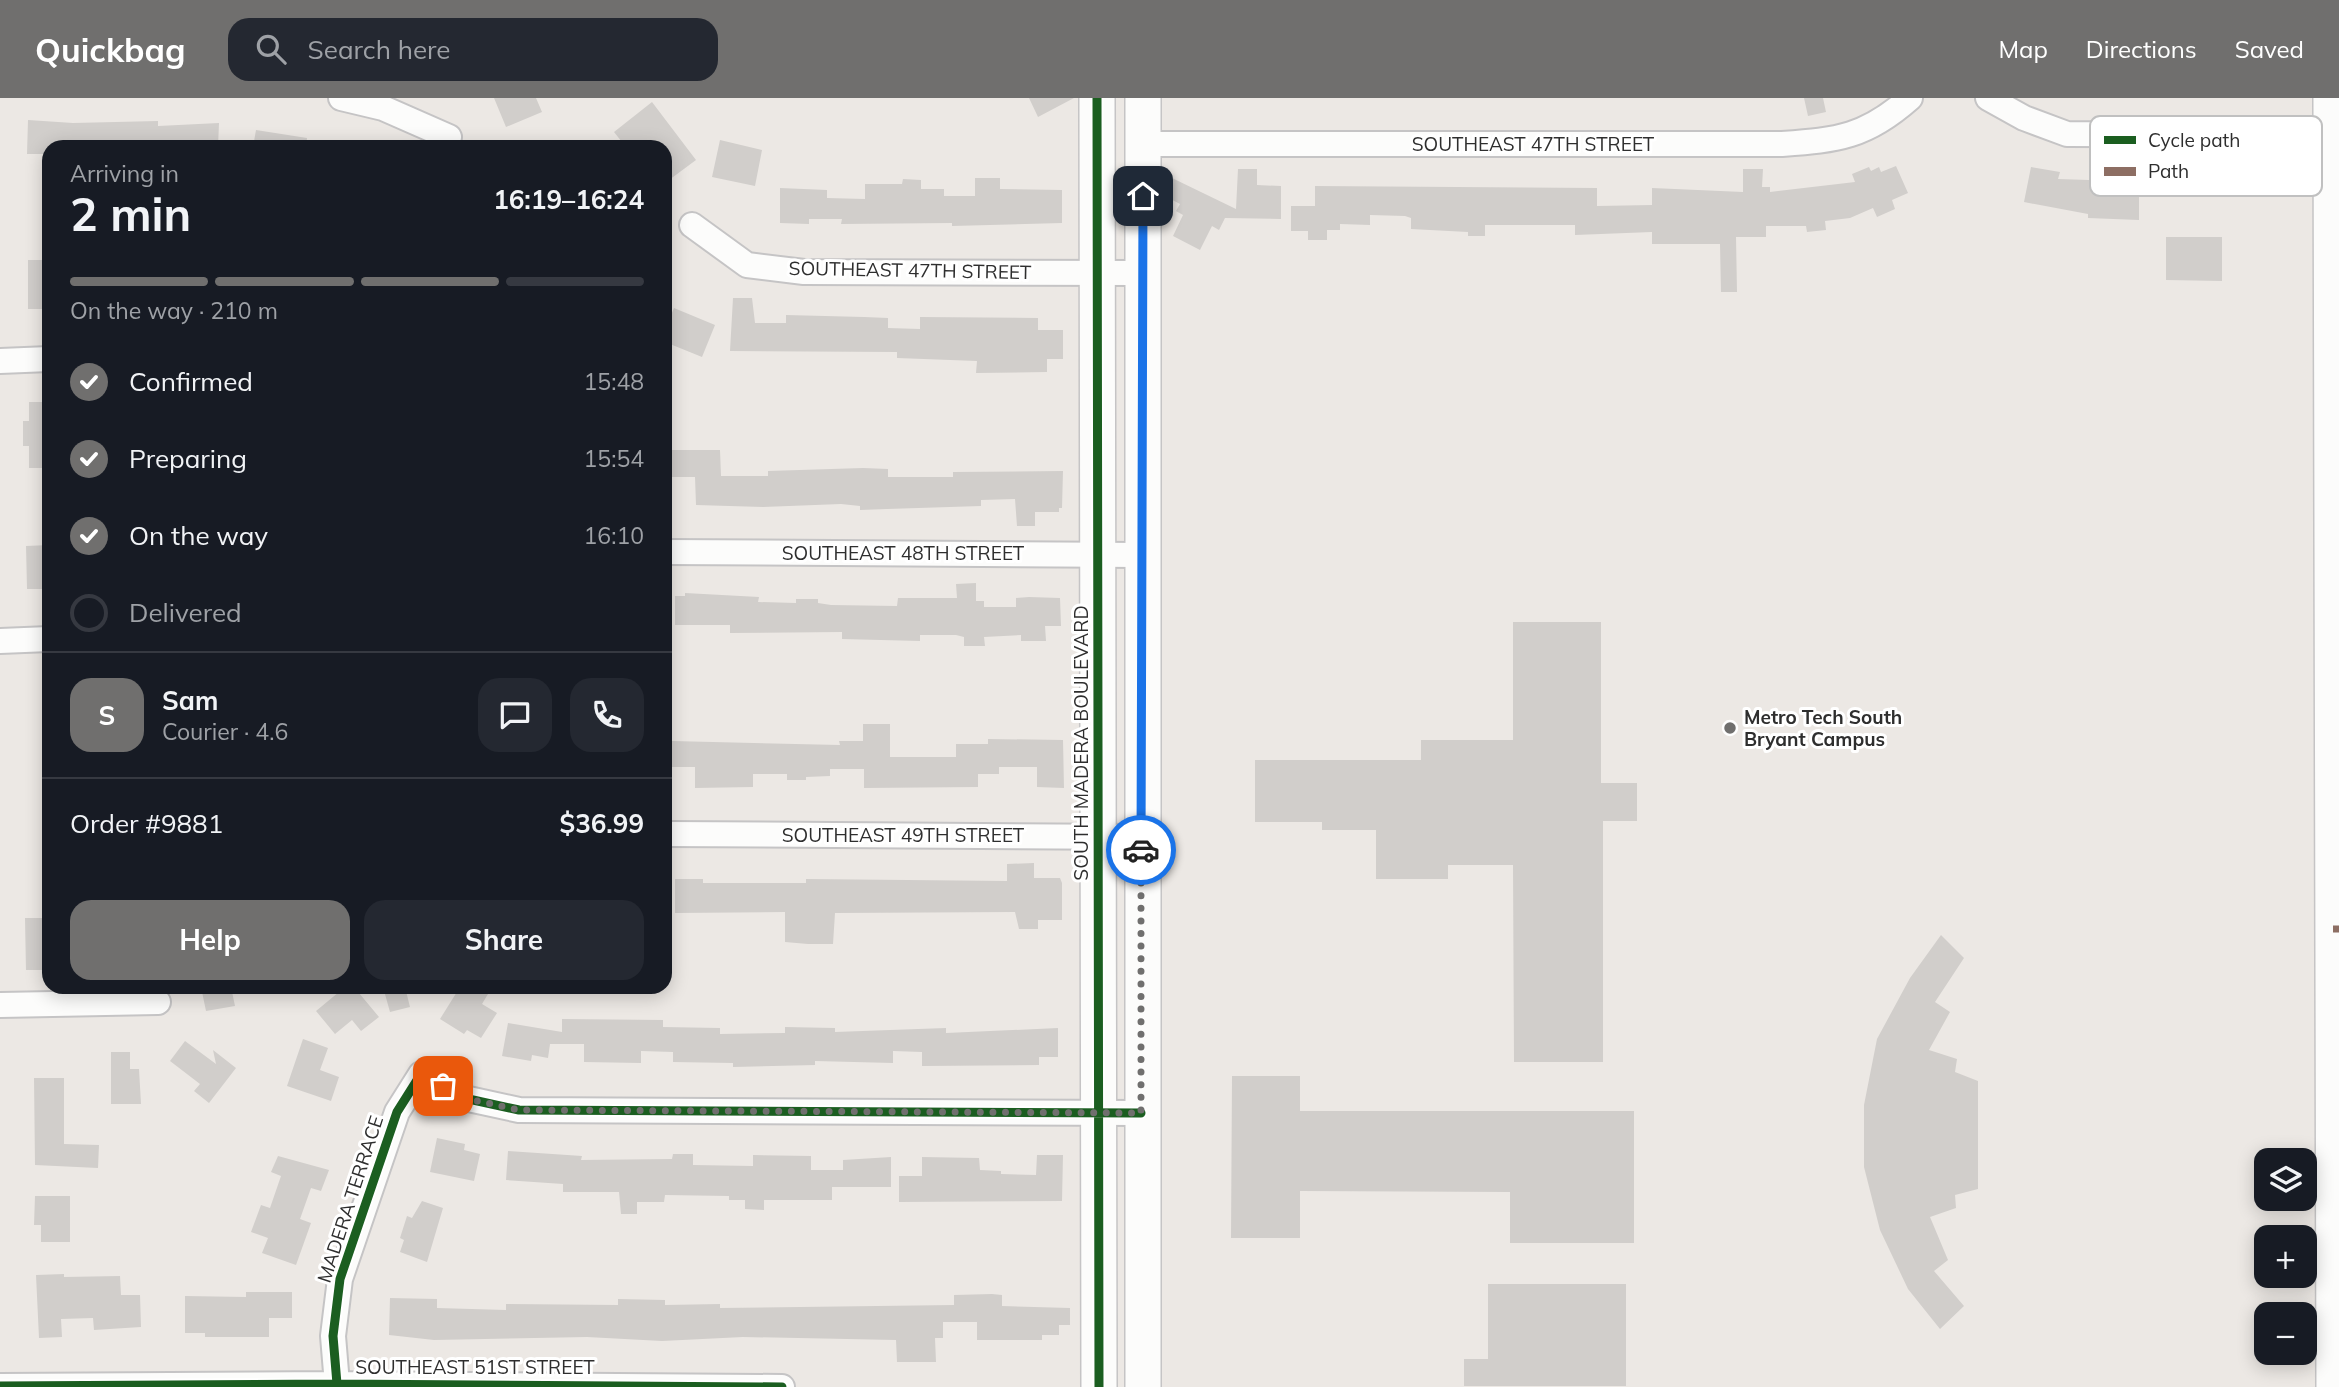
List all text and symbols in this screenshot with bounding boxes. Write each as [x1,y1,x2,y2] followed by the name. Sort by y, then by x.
[228,18,718,81] search box
[35,29,186,70] text: Quickbag
[252,30,290,68] icon: search
[308,33,450,66] text: Search here
[1998,34,2048,64] text: Map
[2086,34,2197,64] text: Directions
[2235,34,2304,64] text: Saved
[2090,116,2322,196] legend
[2148,128,2240,152] text: Cycle path
[1412,132,1655,156] street label: SOUTHEAST 47TH STREET
[70,159,179,188] text: Arriving in
[2148,159,2189,183] text: Path
[1113,166,1173,226] pin
[1124,177,1162,215] icon: home
[493,183,644,216] text: 16:19–16:24
[70,185,191,243] text: 2 min
[788,256,1032,284] street label: SOUTHEAST 47TH STREET
[70,296,278,325] text: On the way · 210 m
[70,363,108,401] icon: check
[129,365,253,398] text: Confirmed
[584,367,644,396] text: 15:48
[70,440,108,478] icon: check
[129,442,247,475] text: Preparing
[584,444,644,473] text: 15:54
[70,517,108,555] icon: check
[129,519,268,552] text: On the way
[584,521,644,550] text: 16:10
[782,541,1025,565] street label: SOUTHEAST 48TH STREET
[129,596,242,629] text: Delivered
[1069,605,1093,881] street label: SOUTH MADERA BOULEVARD
[478,678,552,752] button: chat
[570,678,644,752] button: phone
[162,684,218,717] text: Sam
[99,699,115,732] text: S
[1744,705,1902,751] place label: Metro Tech South Bryant Campus
[162,717,288,746] text: Courier · 4.6
[1722,720,1738,736] marker: Metro Tech South Bryant Campus
[70,807,223,840] text: Order #9881
[560,807,644,840] text: $36.99
[1106,815,1176,885] courier
[782,823,1025,847] street label: SOUTHEAST 49TH STREET
[1122,831,1160,869] icon: car
[70,900,350,980] button: Help
[364,900,644,980] button: Share
[413,1056,473,1116] pin
[424,1067,462,1105] icon: bag
[312,1112,388,1286] street label: MADERA TERRACE
[2254,1148,2317,1365] map controls
[2254,1148,2317,1211] button: layers
[2254,1225,2317,1288] button: +
[2254,1302,2317,1365] button: −
[355,1355,595,1379] street label: SOUTHEAST 51ST STREET

